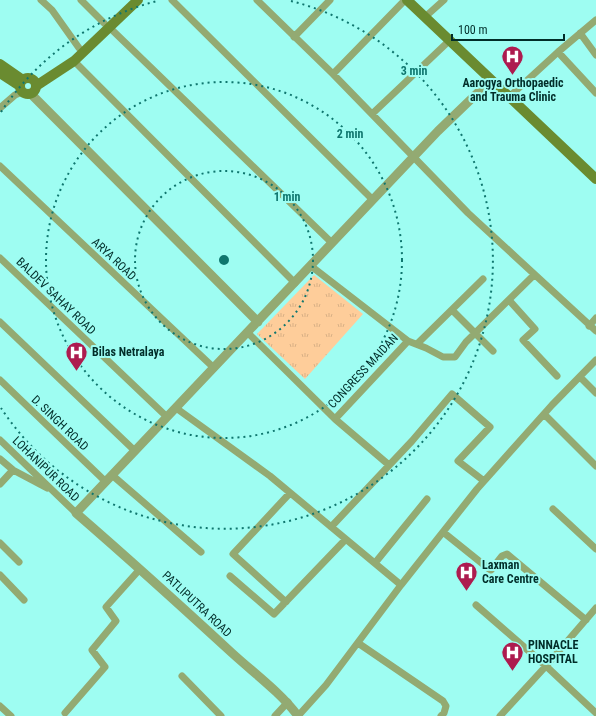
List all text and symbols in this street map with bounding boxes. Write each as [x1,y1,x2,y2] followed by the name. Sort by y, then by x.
[452,16,564,42] scale bar
[458,23,488,37] text: 100 m
[500,43,526,76] hospital icon: Aarogya Orthopaedic and Trauma Clinic
[401,64,427,78] text: 3 min
[462,76,564,104] place label: Aarogya Orthopaedic and Trauma Clinic
[337,127,363,141] text: 2 min
[274,190,300,204] text: 1 min
[89,235,139,283] street label: ARYA ROAD
[217,253,231,267] centre of rings
[13,255,99,338] street label: BALDEV SAHAY ROAD
[325,331,401,411] street label: CONGRESS MAIDAN
[63,339,89,372] hospital icon: Bilas Netralaya
[92,345,165,359] place label: Bilas Netralaya
[29,392,91,454] street label: D. SINGH ROAD
[10,434,82,504] street label: LOHANIPUR ROAD
[482,558,539,586] place label: Laxman Care Centre
[453,559,479,592] hospital icon: Laxman Care Centre
[159,568,235,640] street label: PATLIPUTRA ROAD
[528,638,578,666] place label: PINNACLE HOSPITAL
[499,639,525,672] hospital icon: PINNACLE HOSPITAL

